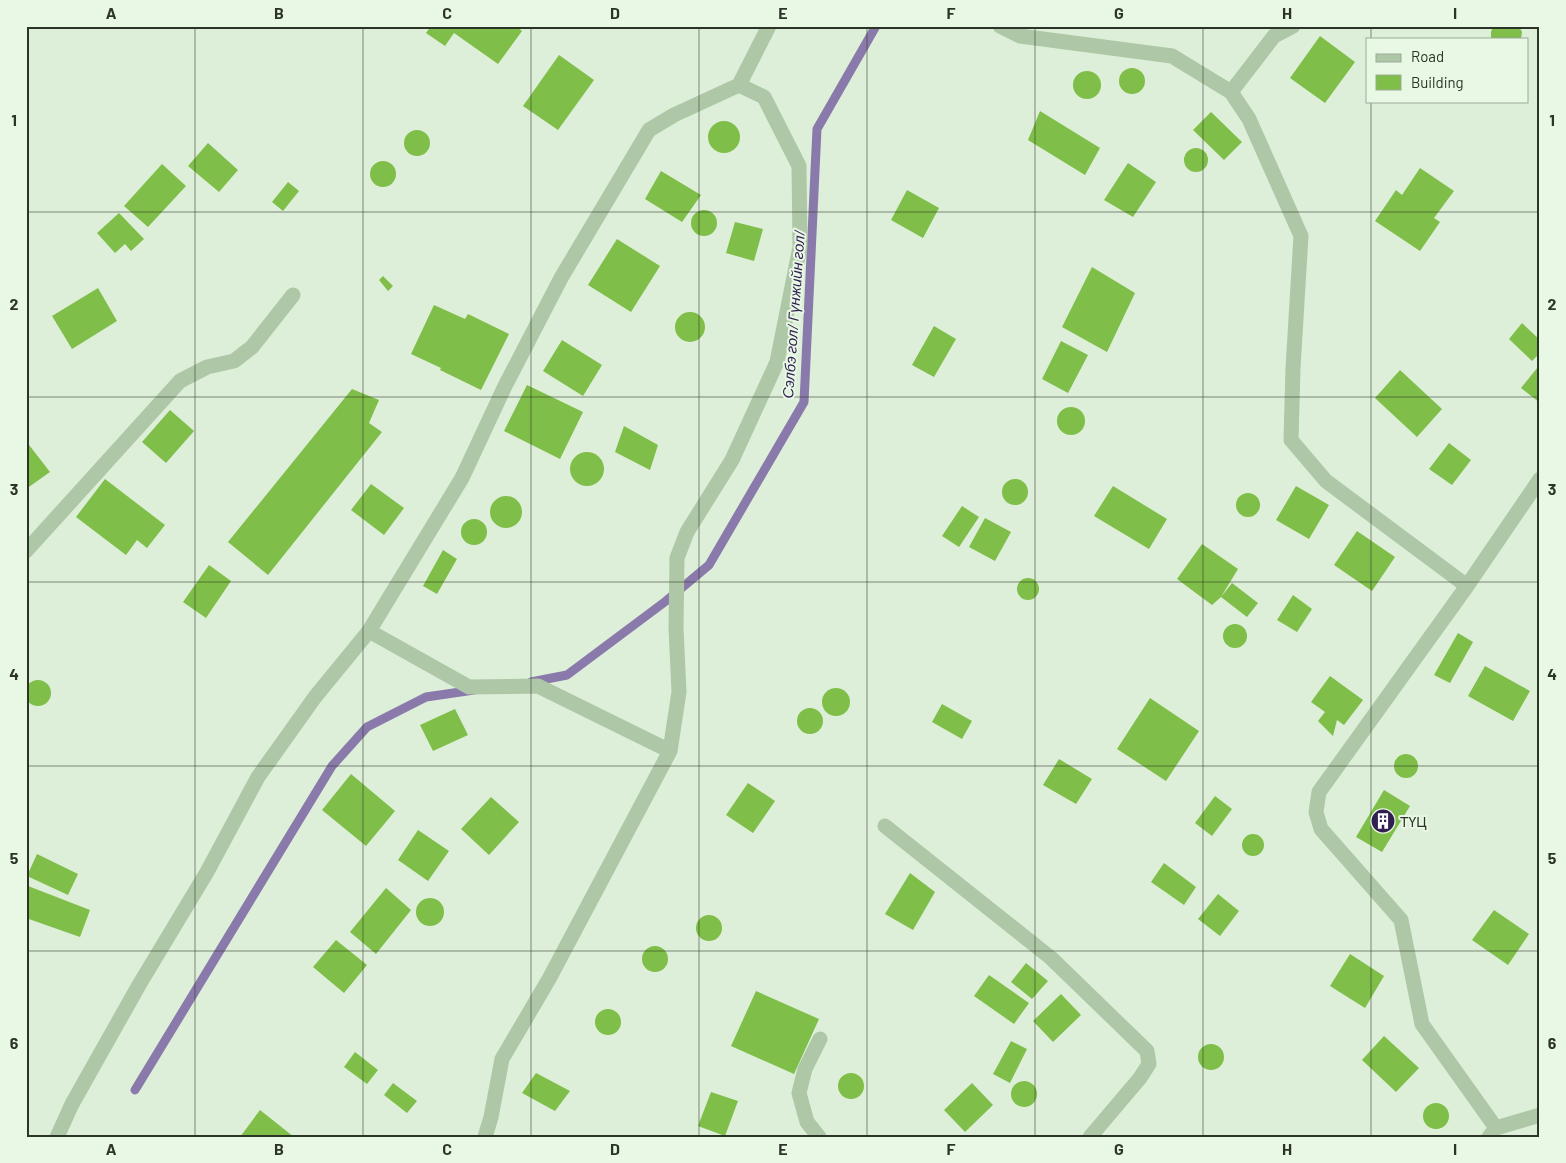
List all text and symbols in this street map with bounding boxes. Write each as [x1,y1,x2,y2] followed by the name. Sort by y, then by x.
[106,3,117,22] text: A
[274,3,284,22] text: B
[442,3,452,22] text: C
[610,3,620,22] text: D
[778,3,788,22] text: E
[947,3,956,22] text: F
[1114,3,1124,22] text: G
[1282,3,1292,22] text: H
[1453,3,1457,22] text: I
[1366,38,1528,102] legend
[1411,47,1444,65] text: Road
[1411,73,1464,91] text: Building
[11,110,17,129] text: 1
[1549,110,1555,129] text: 1
[778,229,808,399] water label: Сэлбэ гол/ Гүнжийн гол/
[10,294,19,313] text: 2
[1548,294,1557,313] text: 2
[10,479,18,498] text: 3
[1548,479,1556,498] text: 3
[9,664,19,683] text: 4
[1547,664,1557,683] text: 4
[1370,808,1396,834] building icon: ТҮЦ
[1400,813,1427,830] place label: ТҮЦ
[10,848,19,867] text: 5
[1548,848,1557,867] text: 5
[10,1033,19,1052] text: 6
[1548,1033,1557,1052] text: 6
[106,1139,117,1158] text: A
[274,1139,284,1158] text: B
[442,1139,452,1158] text: C
[610,1139,620,1158] text: D
[778,1139,788,1158] text: E
[947,1139,956,1158] text: F
[1114,1139,1124,1158] text: G
[1282,1139,1292,1158] text: H
[1453,1139,1457,1158] text: I

